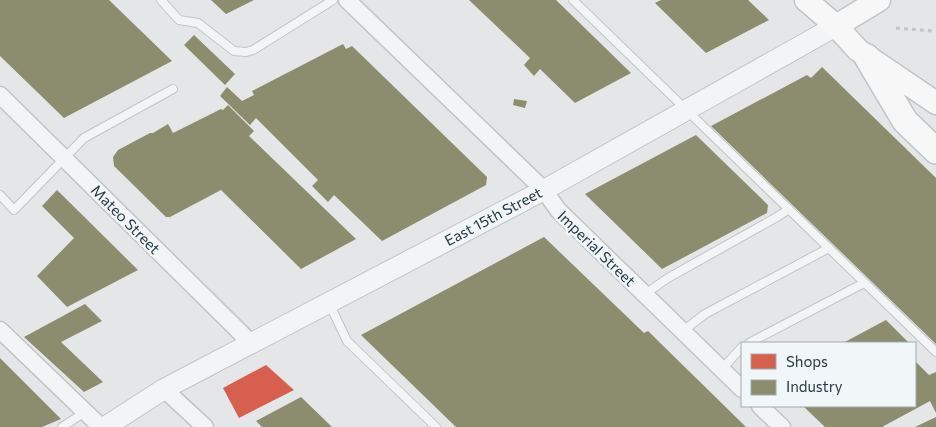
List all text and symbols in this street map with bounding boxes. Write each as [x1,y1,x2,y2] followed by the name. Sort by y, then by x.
[88,181,164,257] street label: Mateo Street
[441,183,545,249] street label: East 15th Street
[554,206,640,290] street label: Imperial Street
[741,342,916,407] legend
[786,352,828,370] text: Shops
[786,377,843,395] text: Industry

